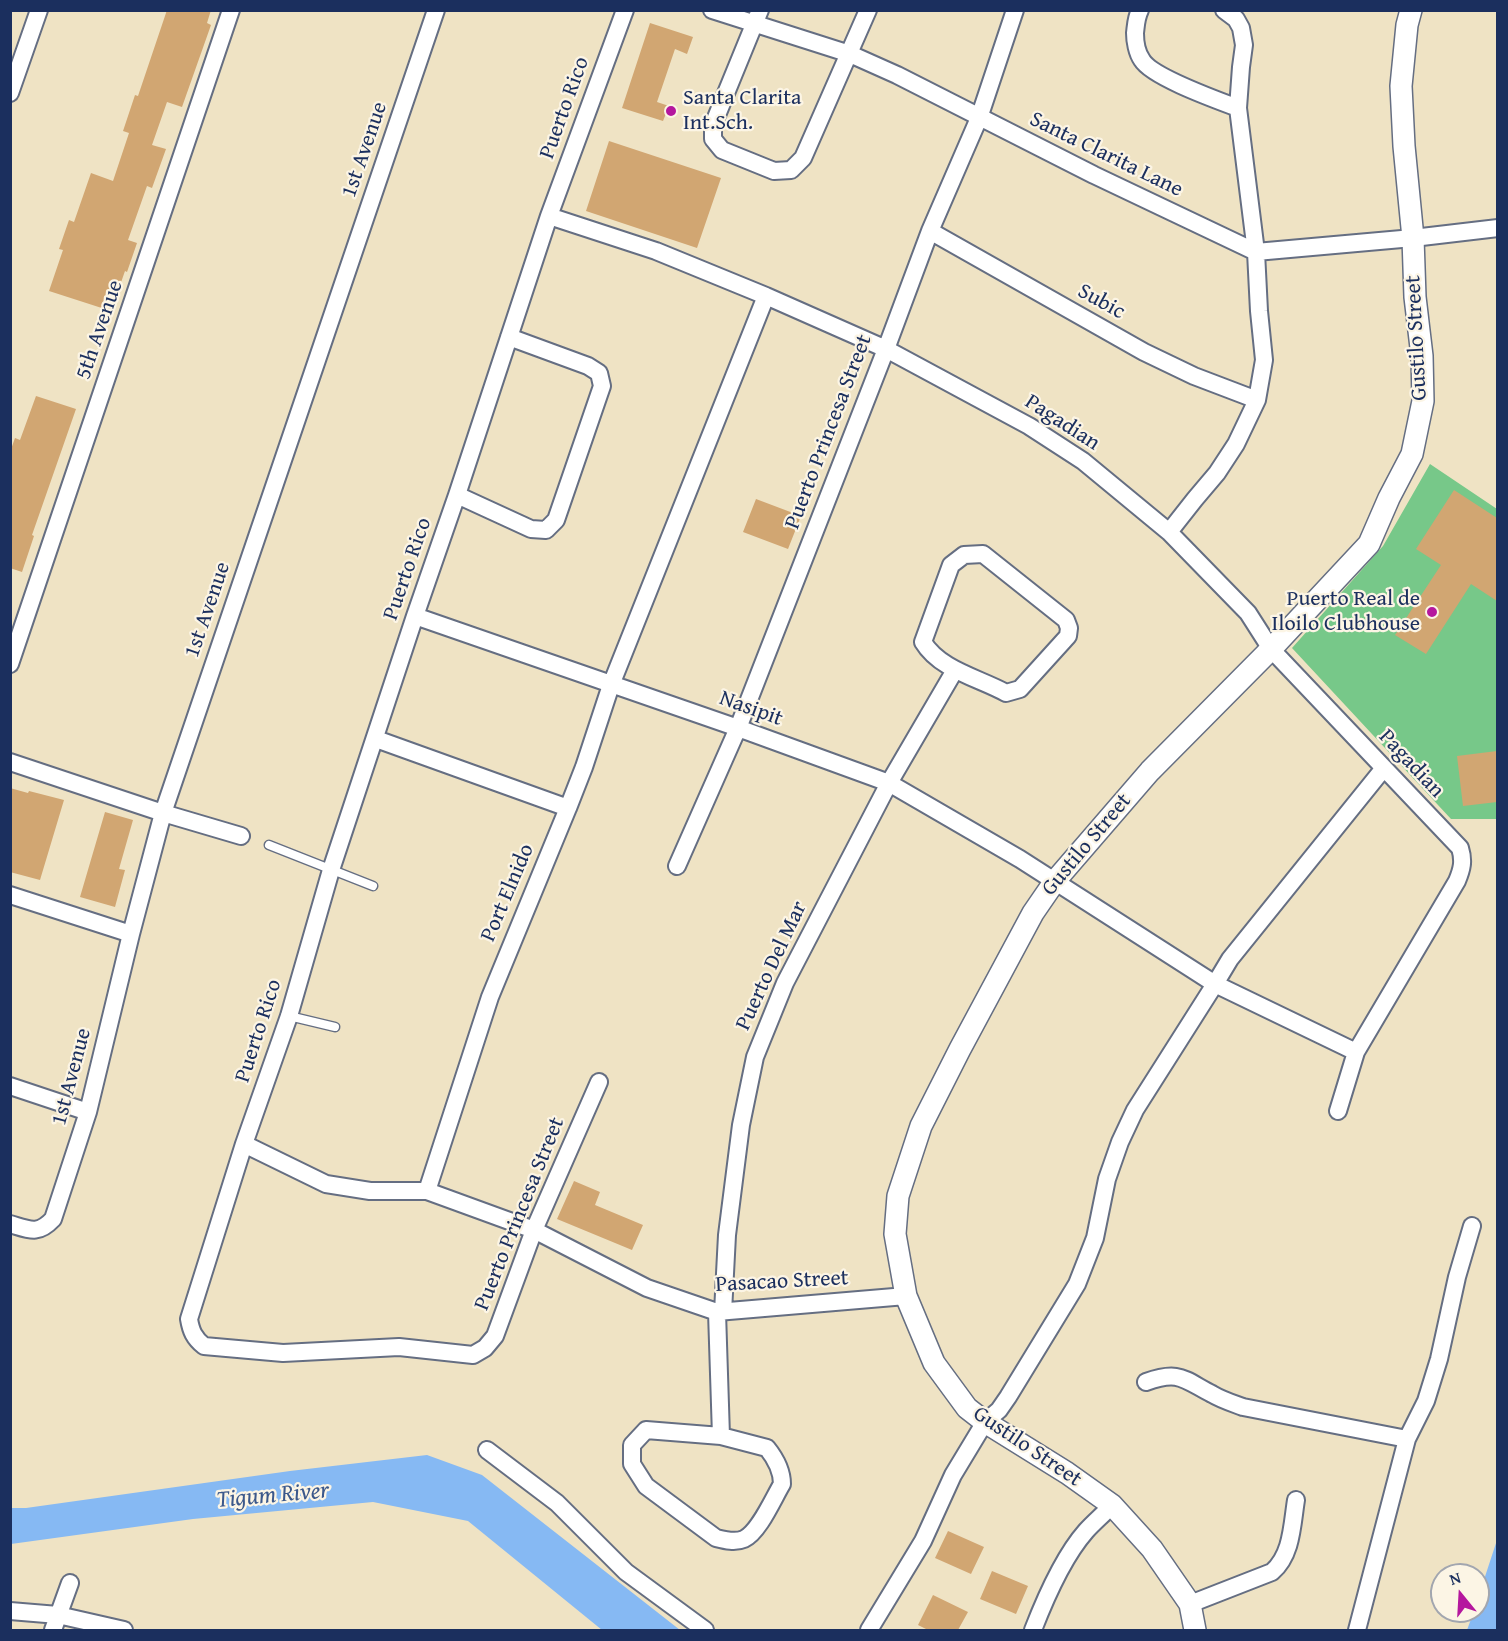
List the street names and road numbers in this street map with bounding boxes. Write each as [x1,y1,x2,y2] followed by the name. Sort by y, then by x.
[534,53,596,163] street label: Puerto Rico
[336,99,394,201] street label: 1st Avenue
[1025,107,1187,203] street label: Santa Clarita Lane
[1401,275,1433,401] street label: Gustilo Street
[71,277,129,383] street label: 5th Avenue
[1073,278,1129,326] street label: Subic
[780,331,878,533] street label: Puerto Princesa Street
[1019,389,1105,457] street label: Pagadian
[378,514,438,624] street label: Puerto Rico
[179,559,237,661] street label: 1st Avenue
[716,685,786,733] street label: Nasipit
[1373,724,1449,804] street label: Pagadian
[1037,788,1137,902] street label: Gustilo Street
[476,840,540,946] street label: Port Elnido
[731,897,813,1035] street label: Puerto Del Mar
[230,976,288,1086] street label: Puerto Rico
[46,1026,98,1128] street label: 1st Avenue
[469,1114,571,1314] street label: Puerto Princesa Street
[715,1265,849,1299] street label: Pasacao Street
[968,1401,1086,1493] street label: Gustilo Street

